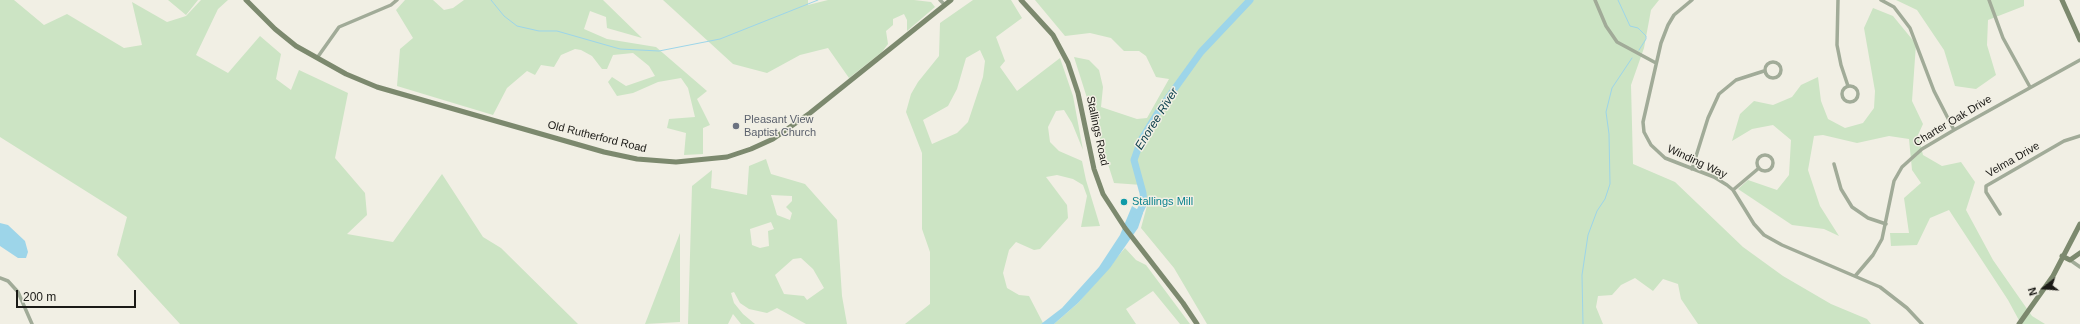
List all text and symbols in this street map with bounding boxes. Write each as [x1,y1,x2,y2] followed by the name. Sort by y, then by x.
[1132,85,1182,153] water label: Enoree River
[1912,93,1994,149] street label: Charter Oak Drive
[1083,95,1111,167] street label: Stallings Road
[744,113,816,139] place label: Pleasant View Baptist Church
[546,118,648,156] street label: Old Rutherford Road
[731,121,741,131] marker: Pleasant View Baptist Church
[1984,139,2042,181] street label: Velma Drive
[1665,142,1729,182] street label: Winding Way
[1132,195,1193,209] place label: Stallings Mill
[1119,197,1129,207] marker: Stallings Mill
[2024,268,2064,308] north arrow
[18,282,138,308] scale bar
[2026,286,2039,297] text: N
[23,290,56,304] text: 200 m

